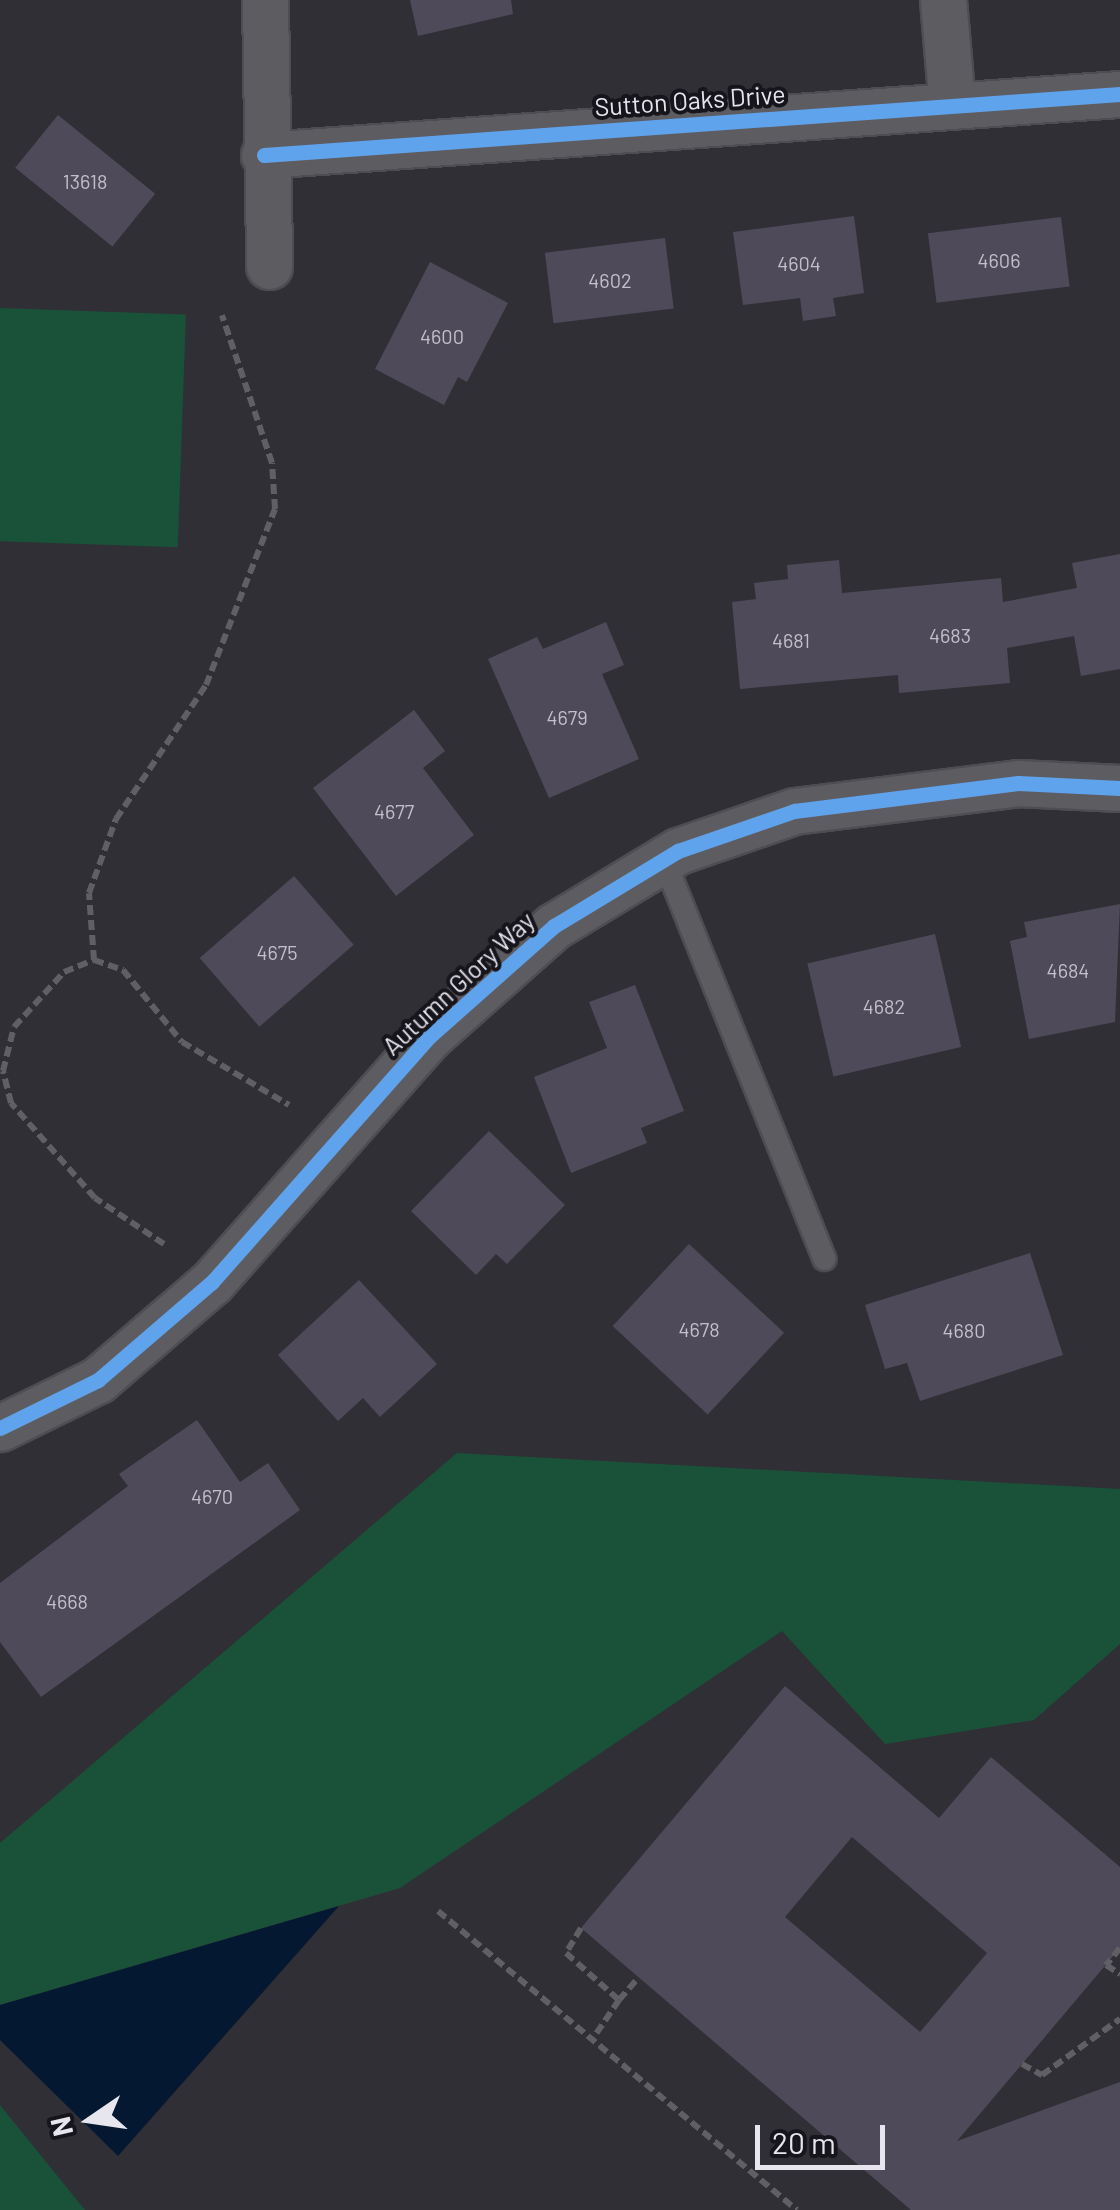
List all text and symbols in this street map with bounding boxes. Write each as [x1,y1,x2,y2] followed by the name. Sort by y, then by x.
[594,78,786,122] street label: Sutton Oaks Drive
[63,169,107,193] house number: 13618
[978,248,1020,272] house number: 4606
[777,251,821,275] house number: 4604
[588,268,632,292] house number: 4602
[420,324,464,348] house number: 4600
[929,623,971,647] house number: 4683
[772,628,810,652] house number: 4681
[546,705,588,729] house number: 4679
[374,799,414,823] house number: 4677
[376,905,540,1061] street label: Autumn Glory Way
[256,940,298,964] house number: 4675
[1047,958,1089,982] house number: 4684
[863,994,905,1018] house number: 4682
[678,1317,720,1341] house number: 4678
[942,1318,986,1342] house number: 4680
[191,1484,233,1508] house number: 4670
[46,1589,88,1613] house number: 4668
[40,2070,140,2170] north arrow
[760,2105,890,2167] scale bar
[42,2114,79,2140] text: N
[772,2124,836,2160] text: 20 m

